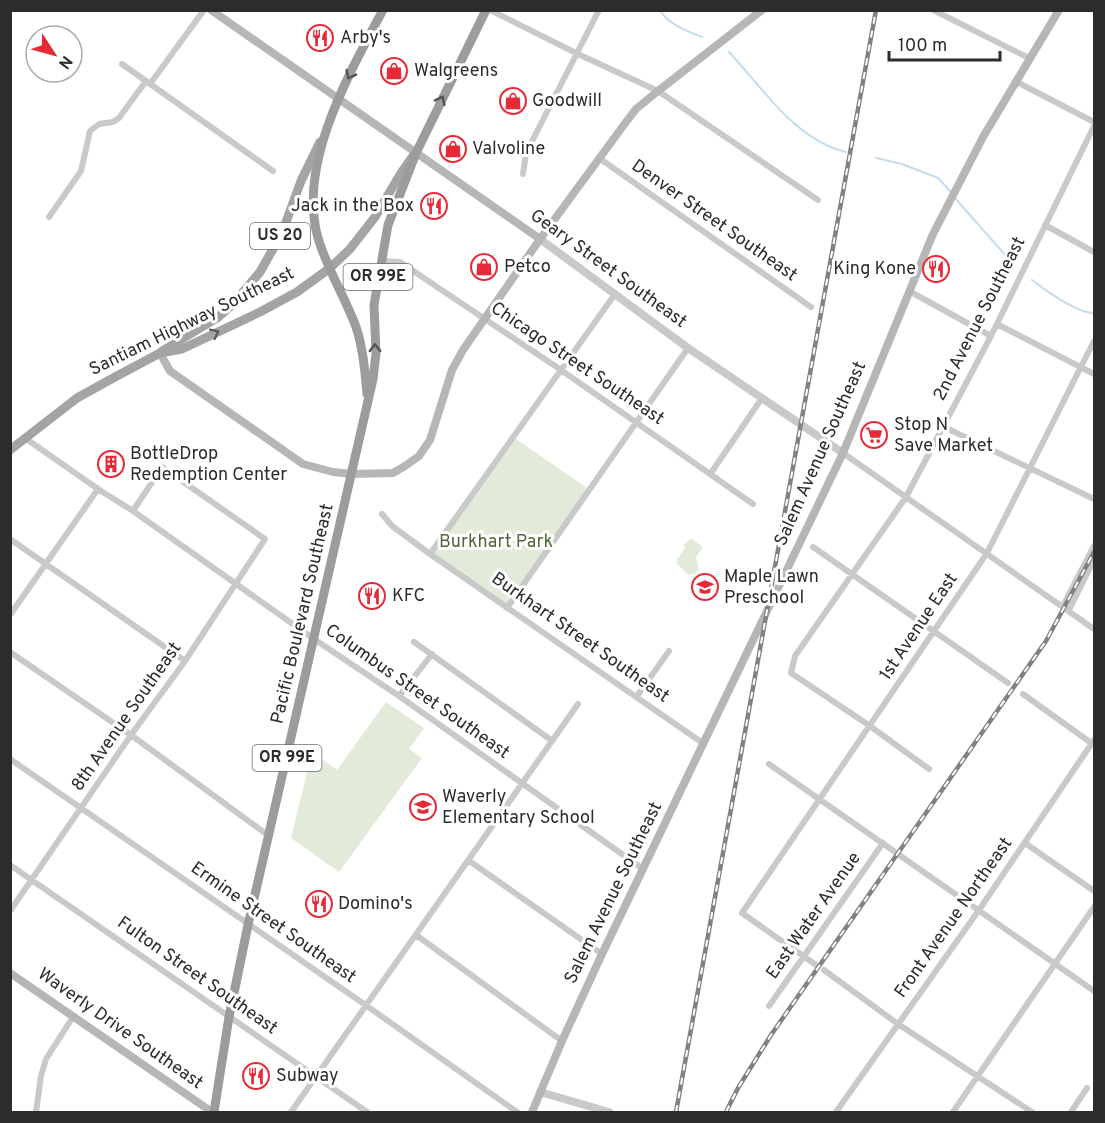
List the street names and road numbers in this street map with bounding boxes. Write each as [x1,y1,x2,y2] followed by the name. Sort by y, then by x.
[626,155,802,287] street label: Denver Street Southeast
[525,204,691,334] street label: Geary Street Southeast
[250,223,310,249] road number: US 20
[929,233,1031,405] street label: 2nd Avenue Southeast
[86,262,298,382] street label: Santiam Highway Southeast
[344,264,412,290] road number: OR 99E
[486,297,668,431] street label: Chicago Street Southeast
[770,358,872,550] street label: Salem Avenue Southeast
[266,502,340,726] street label: Pacific Boulevard Southeast
[487,568,673,708] street label: Burkhart Street Southeast
[875,569,963,685] street label: 1st Avenue East
[320,619,514,765] street label: Columbus Street Southeast
[67,638,187,796] street label: 8th Avenue Southeast
[252,745,322,771] road number: OR 99E
[560,798,668,988] street label: Salem Avenue Southeast
[890,833,1018,1003] street label: Front Avenue Northeast
[762,848,866,984] street label: East Water Avenue
[186,857,360,989] street label: Ermine Street Southeast
[112,912,282,1040] street label: Fulton Street Southeast
[33,963,207,1095] street label: Waverly Drive Southeast

